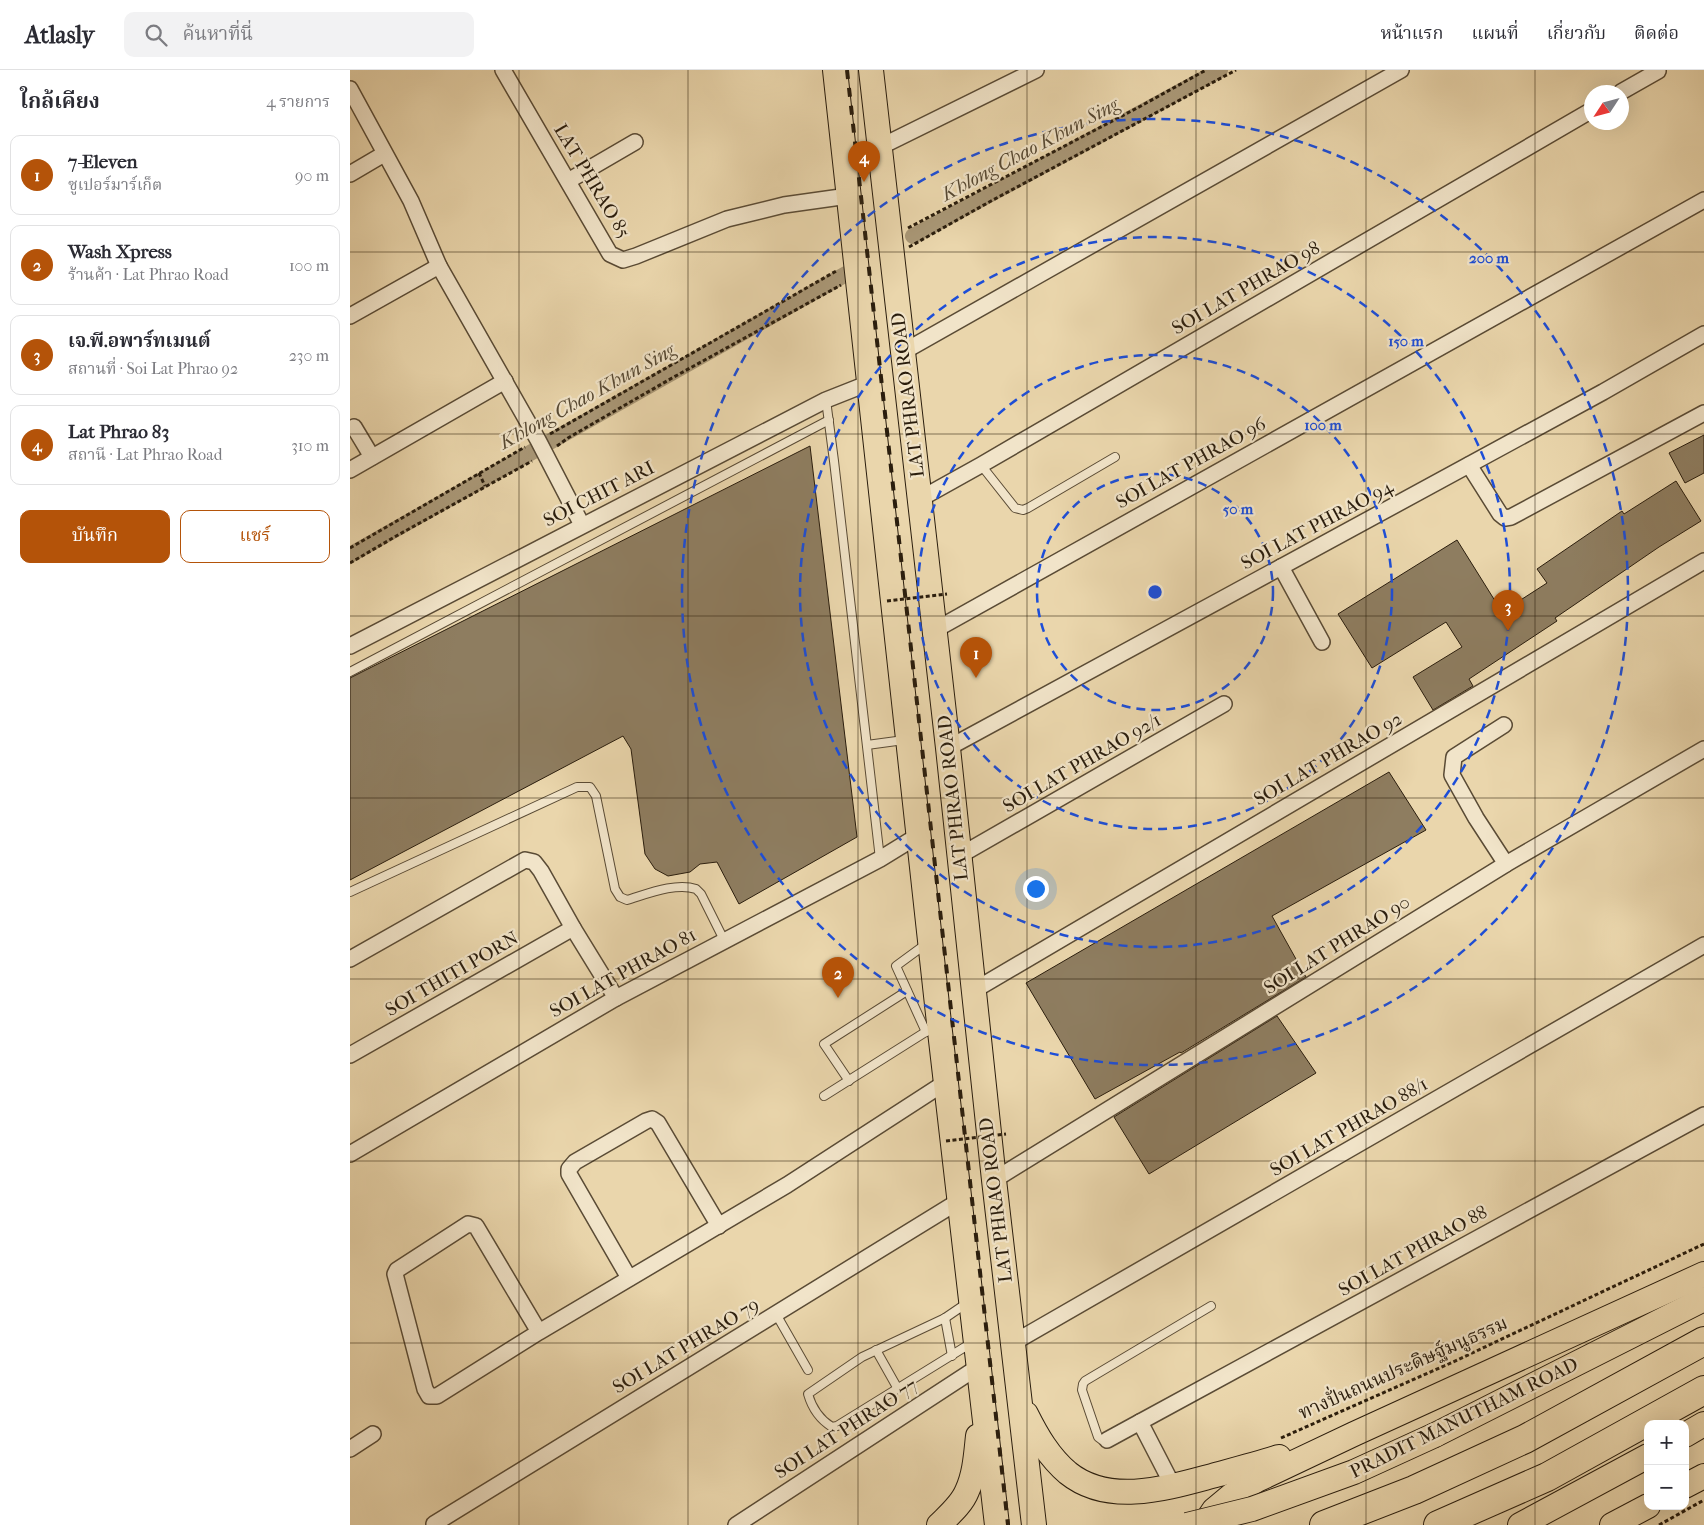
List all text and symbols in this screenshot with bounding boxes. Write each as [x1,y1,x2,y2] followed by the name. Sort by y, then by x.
[124,12,474,57] search box
[25,21,94,49] text: Atlasly
[142,21,170,49] icon: search
[182,23,253,45] text: ค้นหาที่นี่
[1380,23,1443,44] text: หน้าแรก
[1471,23,1519,44] text: แผนที่
[1547,23,1606,44] text: เกี่ยวกับ
[1634,23,1679,44] text: ติดต่อ
[1584,85,1629,130] north arrow
[20,89,100,113] text: ใกล้เคียง
[266,92,330,111] text: 4 รายการ
[936,92,1124,207] water label: Khlong Chao Khun Sing
[549,120,635,242] street label: LAT PHRAO 85
[848,141,880,182] pin: 4
[68,151,138,173] text: 7-Eleven
[34,166,40,185] text: 1
[295,166,329,185] text: 90 m
[68,175,162,194] text: ซูเปอร์มาร์เก็ต
[1168,237,1324,339] street label: SOI LAT PHRAO 98
[68,241,172,263] text: Wash Xpress
[1469,249,1509,267] text: 200 m
[33,256,41,275] text: 2
[289,256,329,275] text: 100 m
[68,265,229,284] text: ร้านค้า · Lat Phrao Road
[887,311,929,479] street label: LAT PHRAO ROAD
[68,330,211,352] text: เจ.พี.อพาร์ทเมนต์
[1388,332,1424,350] text: 150 m
[493,337,680,455] water label: Khlong Chao Khun Sing
[34,346,40,365] text: 3
[289,346,329,365] text: 230 m
[68,359,238,378] text: สถานที่ · Soi Lat Phrao 92
[1112,412,1270,513] street label: SOI LAT PHRAO 96
[1304,416,1342,434] text: 100 m
[68,421,169,443] text: Lat Phrao 83
[32,436,42,455] text: 4
[291,436,329,455] text: 310 m
[68,445,222,464] text: สถานี · Lat Phrao Road
[540,457,658,531] street label: SOI CHIT ARI
[1237,475,1397,574] street label: SOI LAT PHRAO 94
[1223,500,1254,518] text: 50 m
[20,510,170,563] button: บันทึก
[180,510,330,563] button: แชร์
[1146,583,1164,601] centre of rings
[1492,590,1524,631] pin: 3
[960,637,992,678] pin: 1
[1250,708,1406,810] street label: SOI LAT PHRAO 92
[999,709,1165,817] street label: SOI LAT PHRAO 92/1
[933,714,973,882] street label: LAT PHRAO ROAD
[1023,876,1049,902] your location
[1260,891,1414,999] street label: SOI LAT PHRAO 90
[546,924,700,1022] street label: SOI LAT PHRAO 81
[381,927,523,1021] street label: SOI THITI PORN
[822,957,854,998] pin: 2
[1266,1073,1432,1181] street label: SOI LAT PHRAO 88/1
[975,1116,1017,1284] street label: LAT PHRAO ROAD
[1335,1201,1491,1301] street label: SOI LAT PHRAO 88
[609,1294,763,1398] street label: SOI LAT PHRAO 79
[1293,1308,1511,1425] street label: ทางปั่นถนนประดิษฐ์มนูธรรม
[1346,1353,1582,1483] street label: PRADIT MANUTHAM ROAD
[770,1375,922,1483] street label: SOI LAT PHRAO 77
[1644,1420,1689,1510] map controls
[1644,1420,1689,1465] button: +
[1644,1465,1689,1510] button: −

